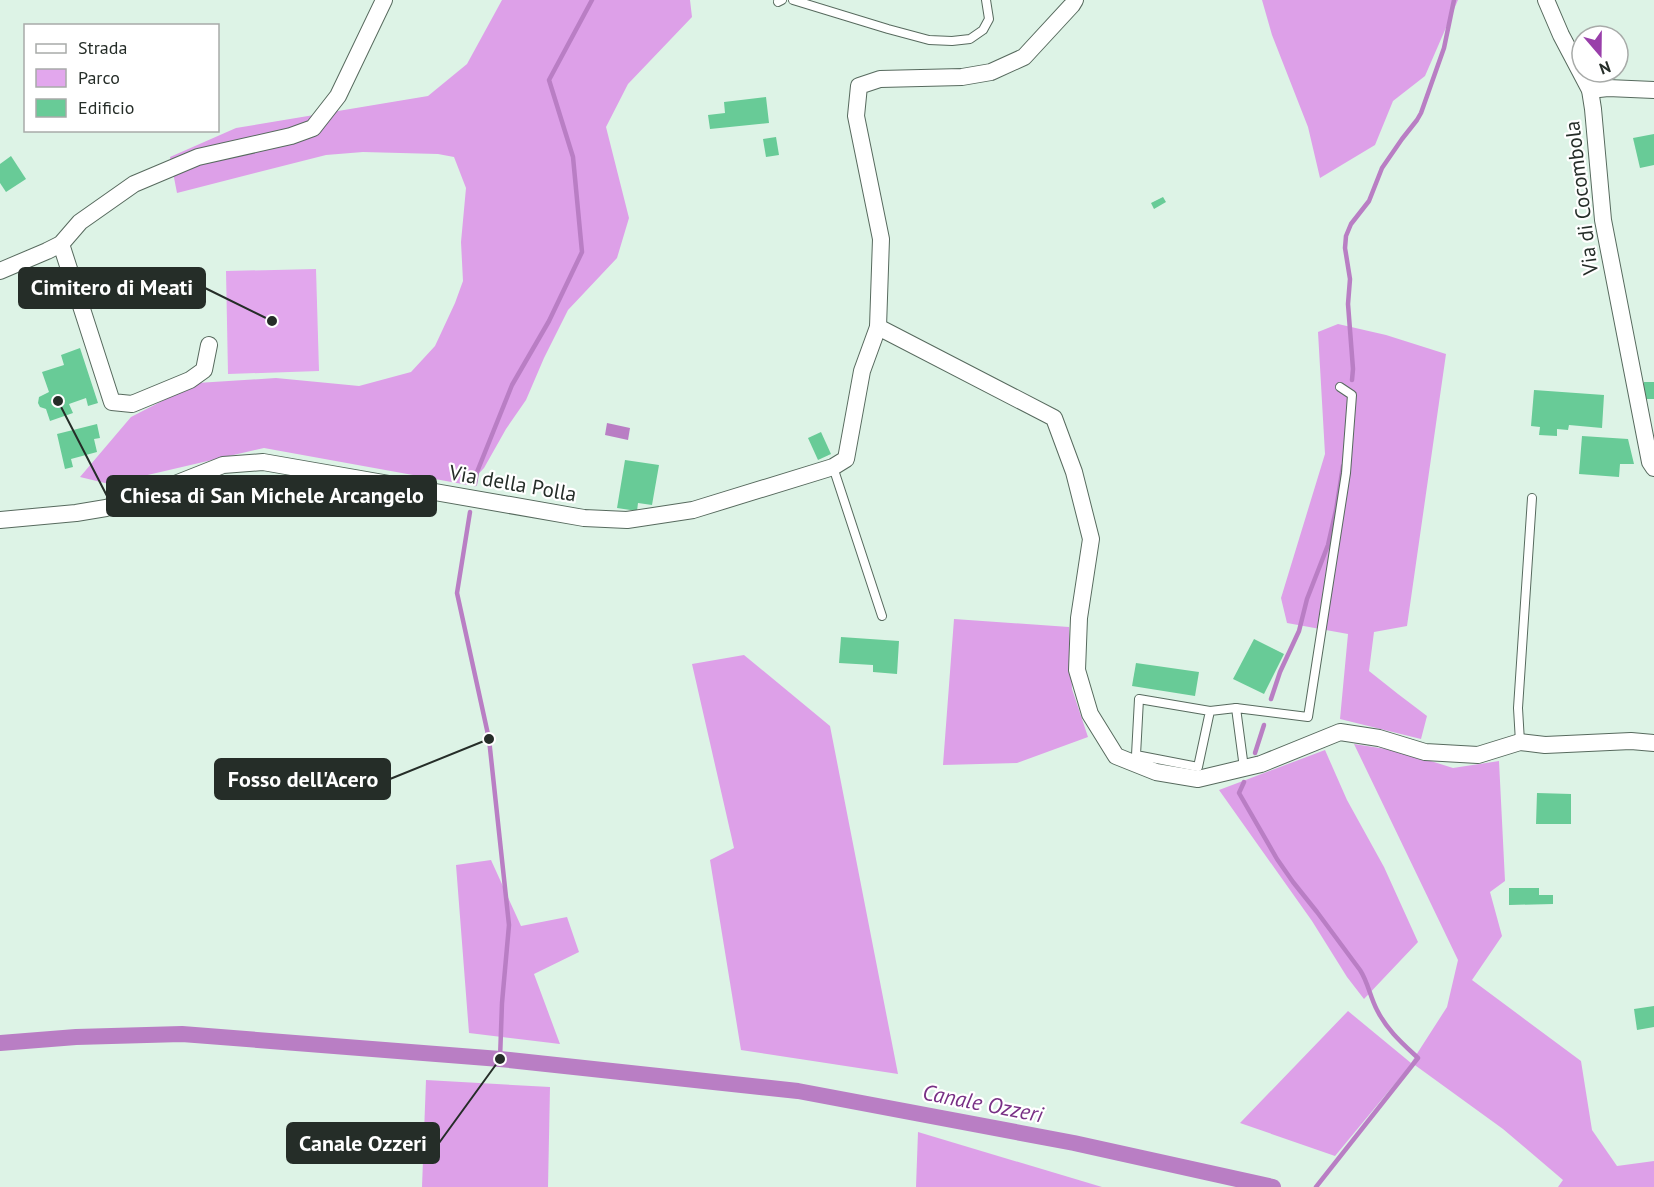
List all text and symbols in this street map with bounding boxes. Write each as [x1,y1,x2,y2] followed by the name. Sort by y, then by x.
[24,24,219,132] legend
[1570,24,1630,84] north arrow
[78,36,127,59] text: Strada
[1597,57,1613,79] text: N
[78,66,120,89] text: Parco
[78,96,134,119] text: Edificio
[1558,119,1604,278] street label: Via di Cocombola
[19,268,205,308] callout: Cimitero di Meati
[31,273,193,301] text: Cimitero di Meati
[446,458,579,507] street label: Via della Polla
[107,476,436,516] callout: Chiesa di San Michele Arcangelo
[120,481,424,509] text: Chiesa di San Michele Arcangelo
[215,759,390,799] callout: Fosso dell'Acero
[228,765,378,793] text: Fosso dell'Acero
[920,1078,1047,1129] water label: Canale Ozzeri
[287,1123,439,1163] callout: Canale Ozzeri
[299,1129,427,1157] text: Canale Ozzeri

